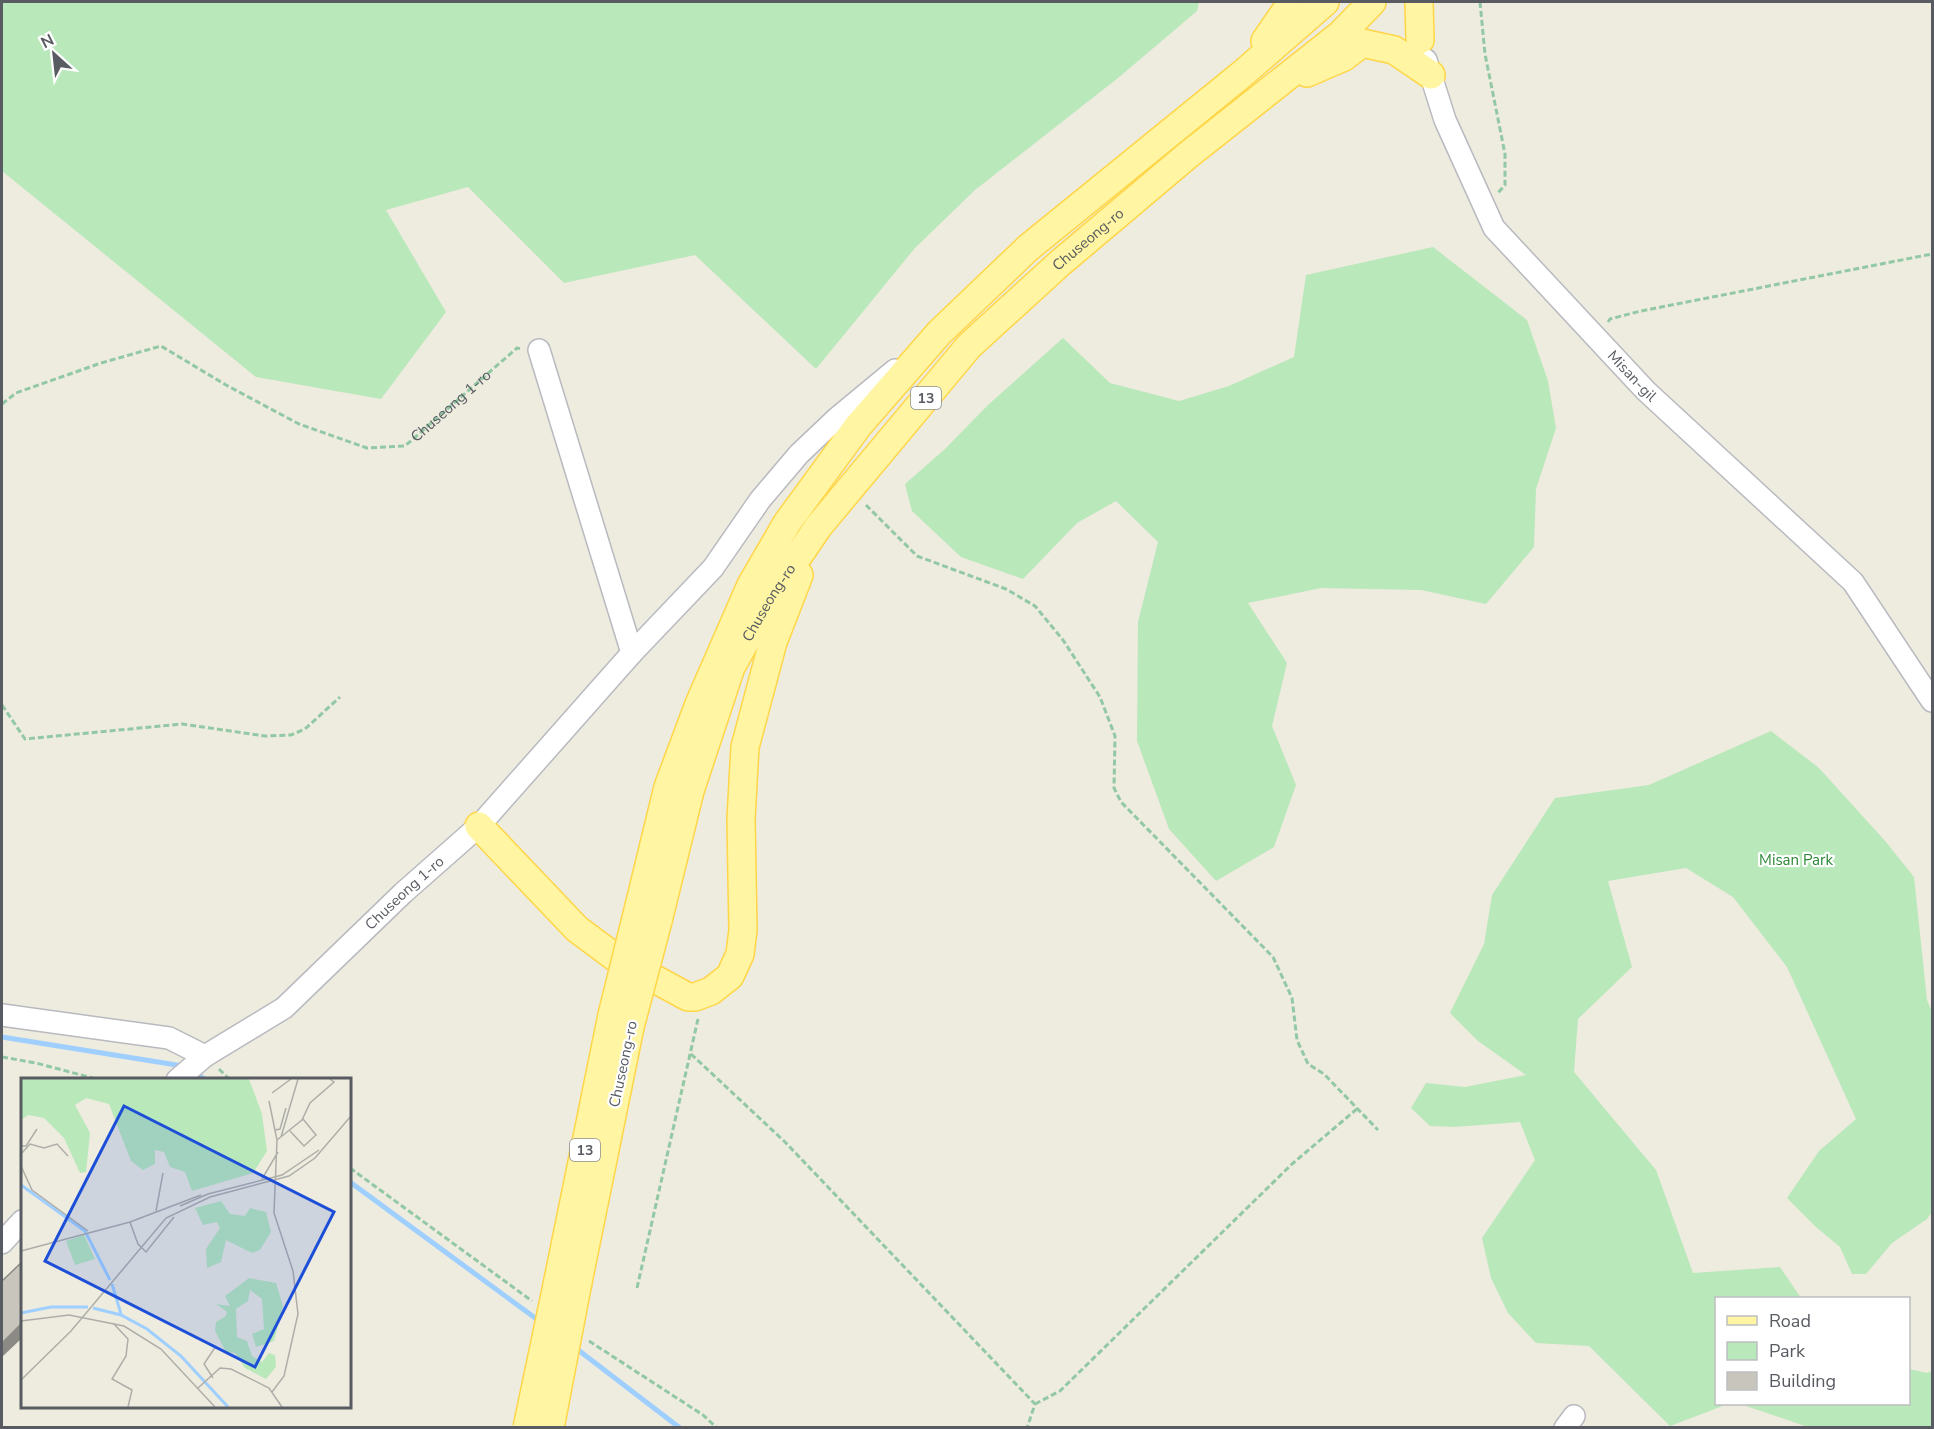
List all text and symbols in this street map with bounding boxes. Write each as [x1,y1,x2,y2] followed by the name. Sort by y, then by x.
[24,24,84,84] north arrow
[37,29,58,54] text: N
[1048,203,1128,275] street label: Chuseong-ro
[1603,346,1661,406] street label: Misan-gil
[406,365,495,447] street label: Chuseong 1-ro
[911,387,941,409] road number: 13
[737,560,800,645] street label: Chuseong-ro
[1759,850,1833,870] park label: Misan Park
[361,851,448,934] street label: Chuseong 1-ro
[604,1019,642,1109] street label: Chuseong-ro
[21,1078,351,1408] inset map
[570,1139,600,1161] road number: 13
[1715,1297,1910,1405] legend
[1769,1309,1811,1333] text: Road
[1769,1339,1806,1363] text: Park
[1769,1369,1836,1393] text: Building

